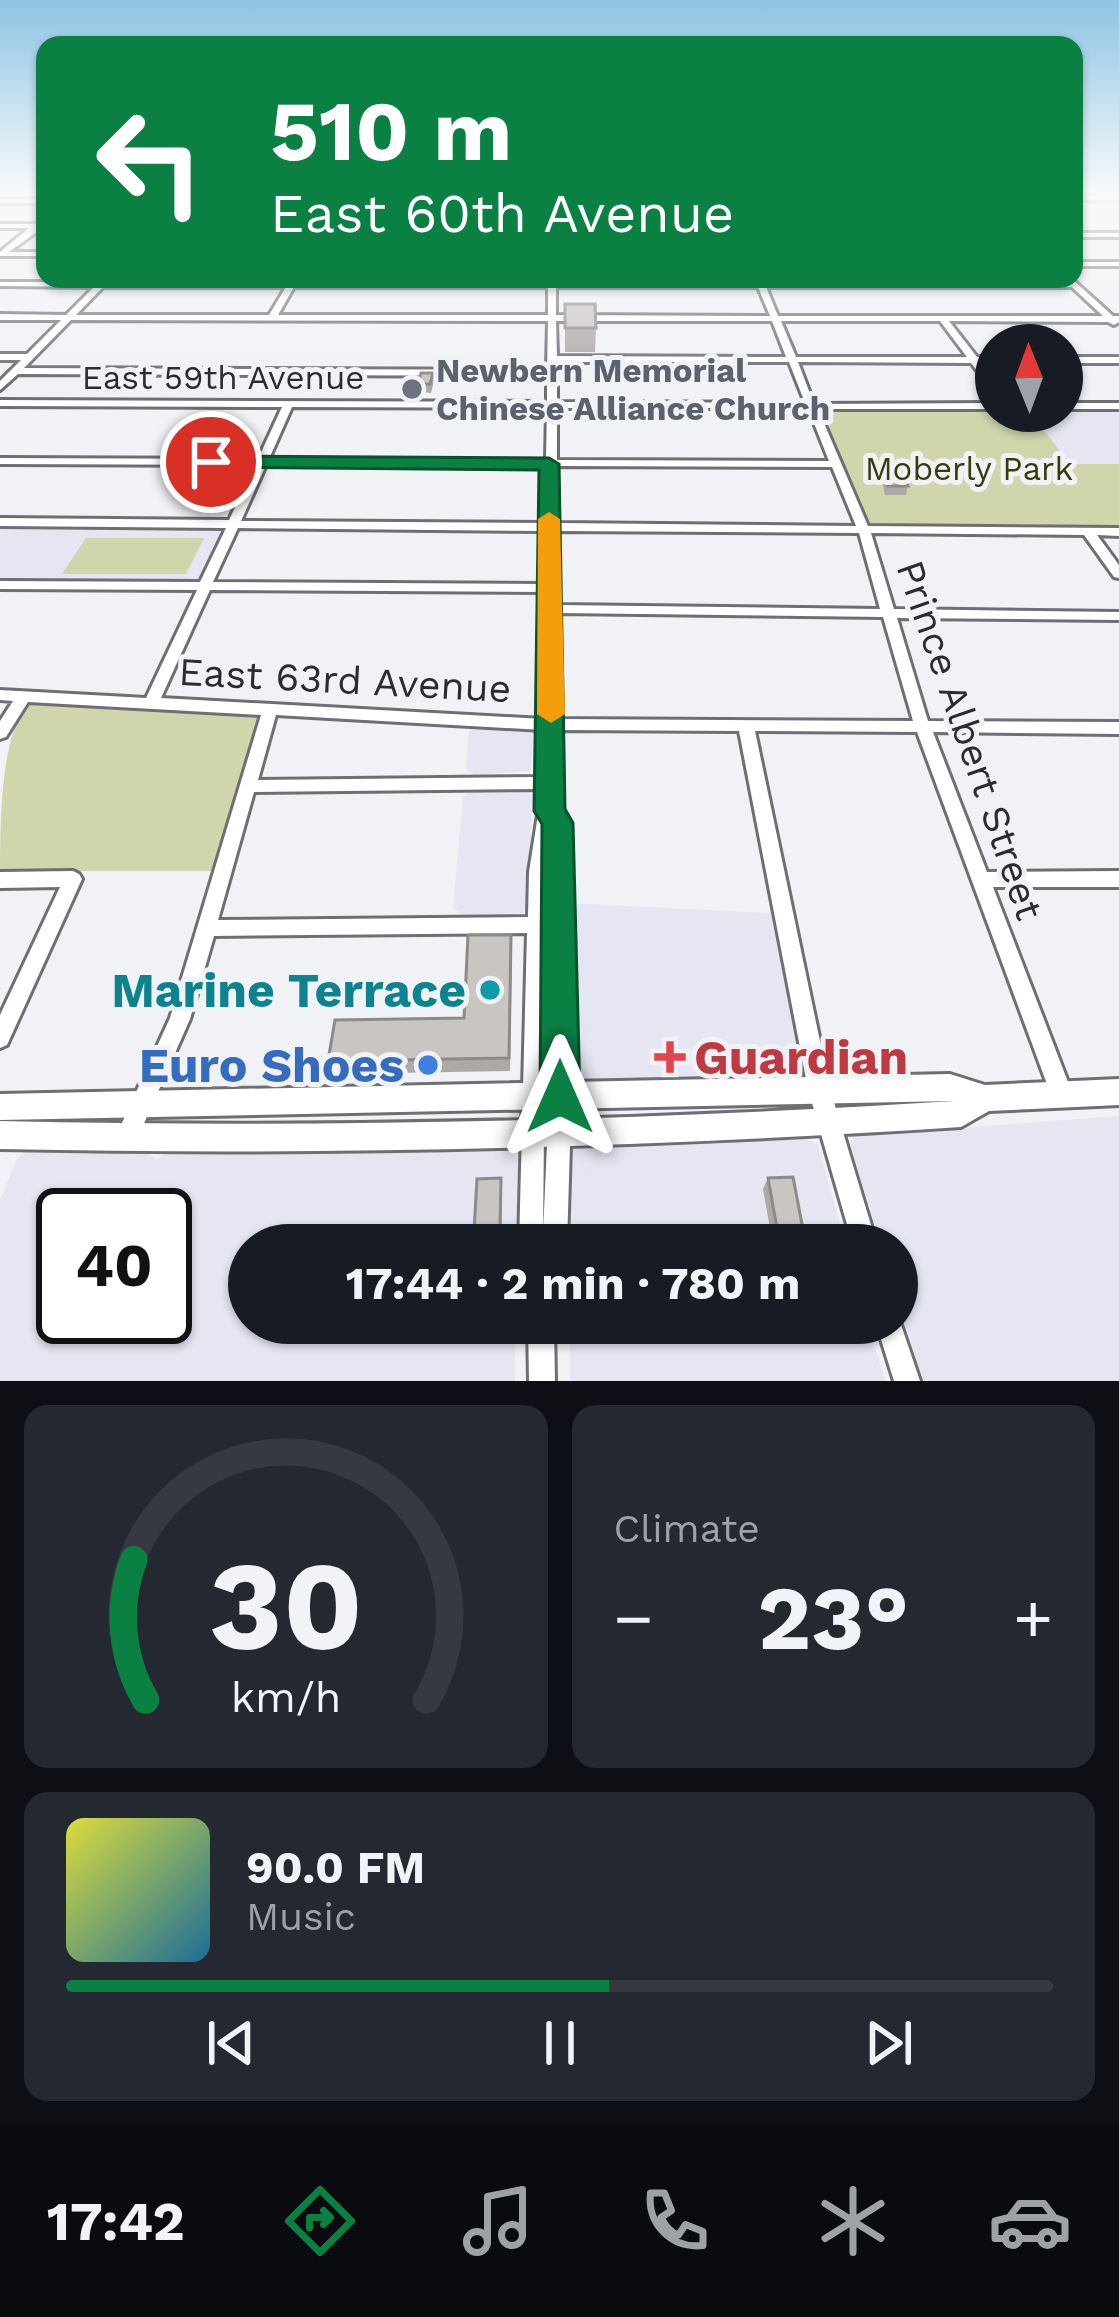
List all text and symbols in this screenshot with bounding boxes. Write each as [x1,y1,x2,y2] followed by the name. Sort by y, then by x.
[270,82,512,180] text: 510 m
[72,84,228,240] icon: left
[270,182,734,245] text: East 60th Avenue
[975,324,1083,432] north arrow
[975,324,1083,432] map controls
[436,351,830,428] place label: Newbern Memorial Chinese Alliance Church
[82,358,364,397] street label: East 59th Avenue
[399,376,425,402] marker: Newbern Memorial Chinese Alliance Church
[160,411,262,513] pin
[178,429,244,495] icon: arrive
[865,449,1073,488] park label: Moberly Park
[887,555,1053,925] street label: Prince Albert Street
[178,649,512,711] street label: East 63rd Avenue
[111,962,466,1019] place label: Marine Terrace
[477,977,503,1003] marker: Marine Terrace
[694,1029,908,1086] place label: Guardian
[497,1034,623,1160] position arrow
[139,1037,404,1094] place label: Euro Shoes
[657,1044,683,1070] marker: Guardian
[415,1052,441,1078] marker: Euro Shoes
[36,1188,192,1344] speed limit sign: 40
[346,1257,800,1310] text: 17:44 · 2 min · 780 m
[614,1506,760,1551] text: Climate
[209,1533,363,1679] text: 30
[757,1565,909,1671] text: 23°
[614,1580,653,1657] text: −
[1013,1580,1053,1657] text: +
[230,1671,341,1721] text: km/h
[246,1841,425,1894] text: 90.0 FM
[246,1894,356,1939] text: Music
[198,2010,264,2076] icon: previous
[527,2010,593,2076] icon: pause
[856,2010,922,2076] icon: next
[278,2179,362,2263] icon: directions
[456,2179,540,2263] icon: music
[633,2179,717,2263] icon: phone
[811,2179,895,2263] icon: climate
[988,2179,1072,2263] icon: car
[47,2190,185,2253] text: 17:42

